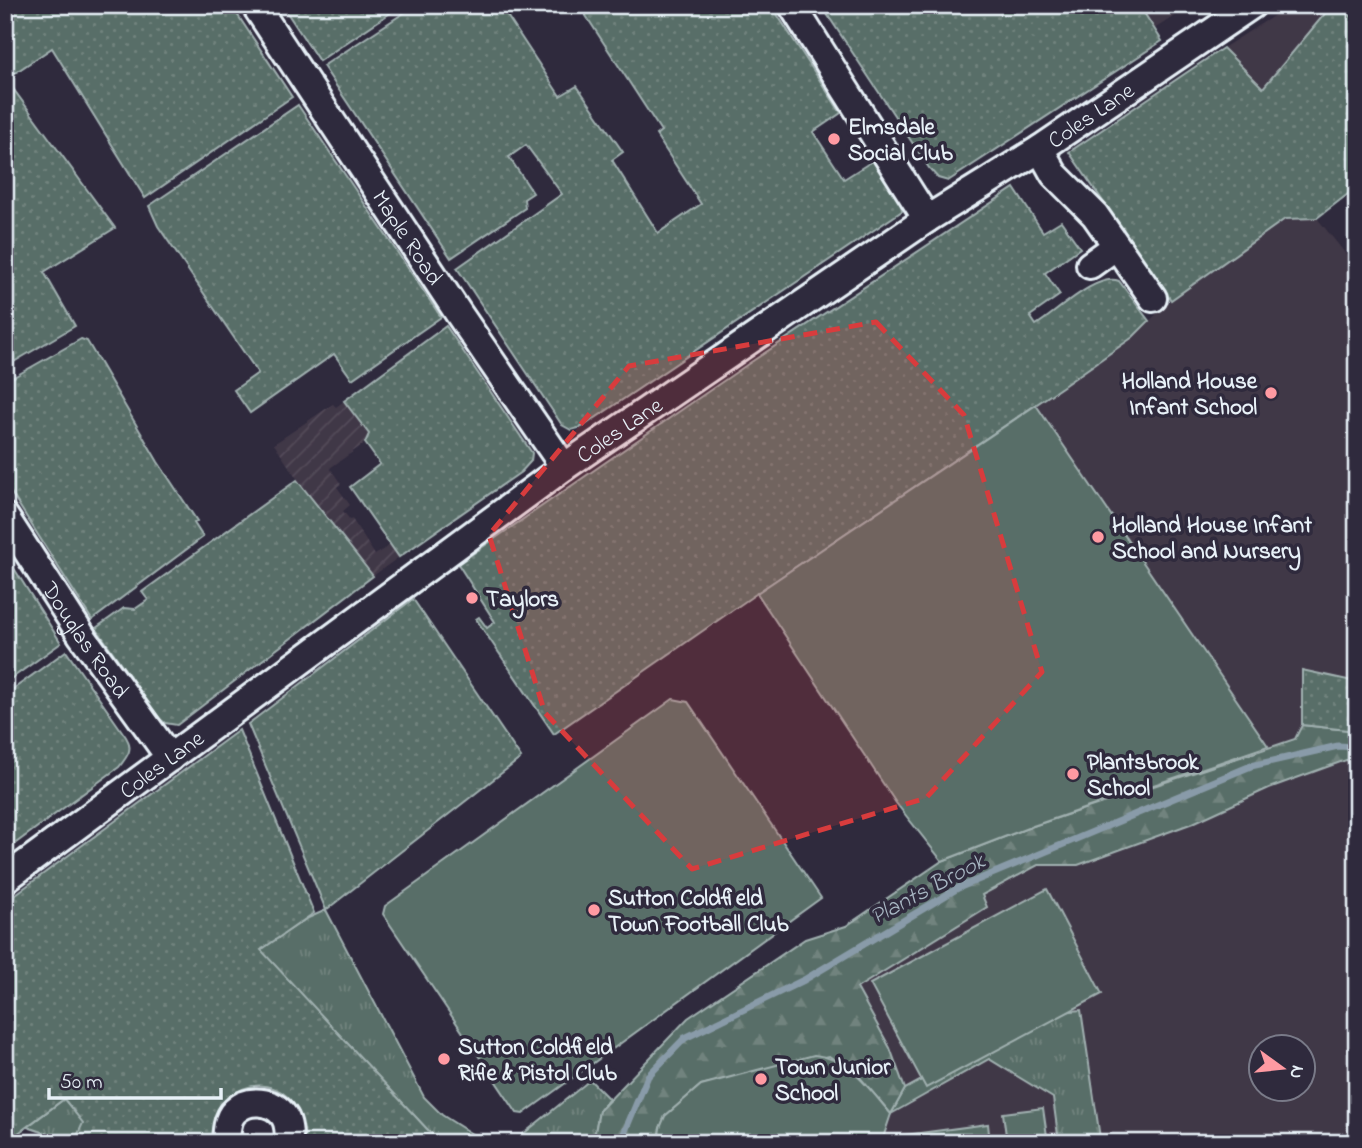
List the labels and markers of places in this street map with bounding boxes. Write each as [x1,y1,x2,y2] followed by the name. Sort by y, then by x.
[848,112,954,171] place label: Elmsdale Social Club
[826,131,842,147] marker: Elmsdale Social Club
[1122,366,1258,425] place label: Holland House Infant School
[1263,385,1279,401] marker: Holland House Infant School
[1112,510,1312,571] place label: Holland House Infant School and Nursery
[1090,529,1106,545] marker: Holland House Infant School and Nursery
[486,584,559,619] place label: Taylors
[464,590,480,606] marker: Taylors
[1087,747,1199,806] place label: Plantsbrook School
[1065,766,1081,782] marker: Plantsbrook School
[608,883,789,942] place label: Sutton Coldfield Town Football Club
[586,902,602,918] marker: Sutton Coldfield Town Football Club
[458,1032,618,1091] place label: Sutton Coldfield Rifle & Pistol Club
[436,1051,452,1067] marker: Sutton Coldfield Rifle & Pistol Club
[775,1052,891,1111] place label: Town Junior School
[753,1071,769,1087] marker: Town Junior School

